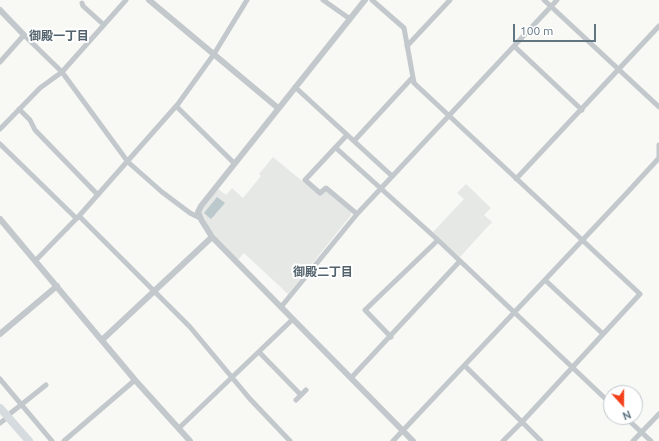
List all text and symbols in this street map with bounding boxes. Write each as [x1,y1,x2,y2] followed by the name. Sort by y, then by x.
[515,16,598,42] scale bar
[520,24,553,37] text: 100 m
[29,29,89,43] district label: 御殿一丁目
[293,265,353,279] district label: 御殿二丁目
[603,385,643,425] north arrow
[621,408,633,422] text: N

